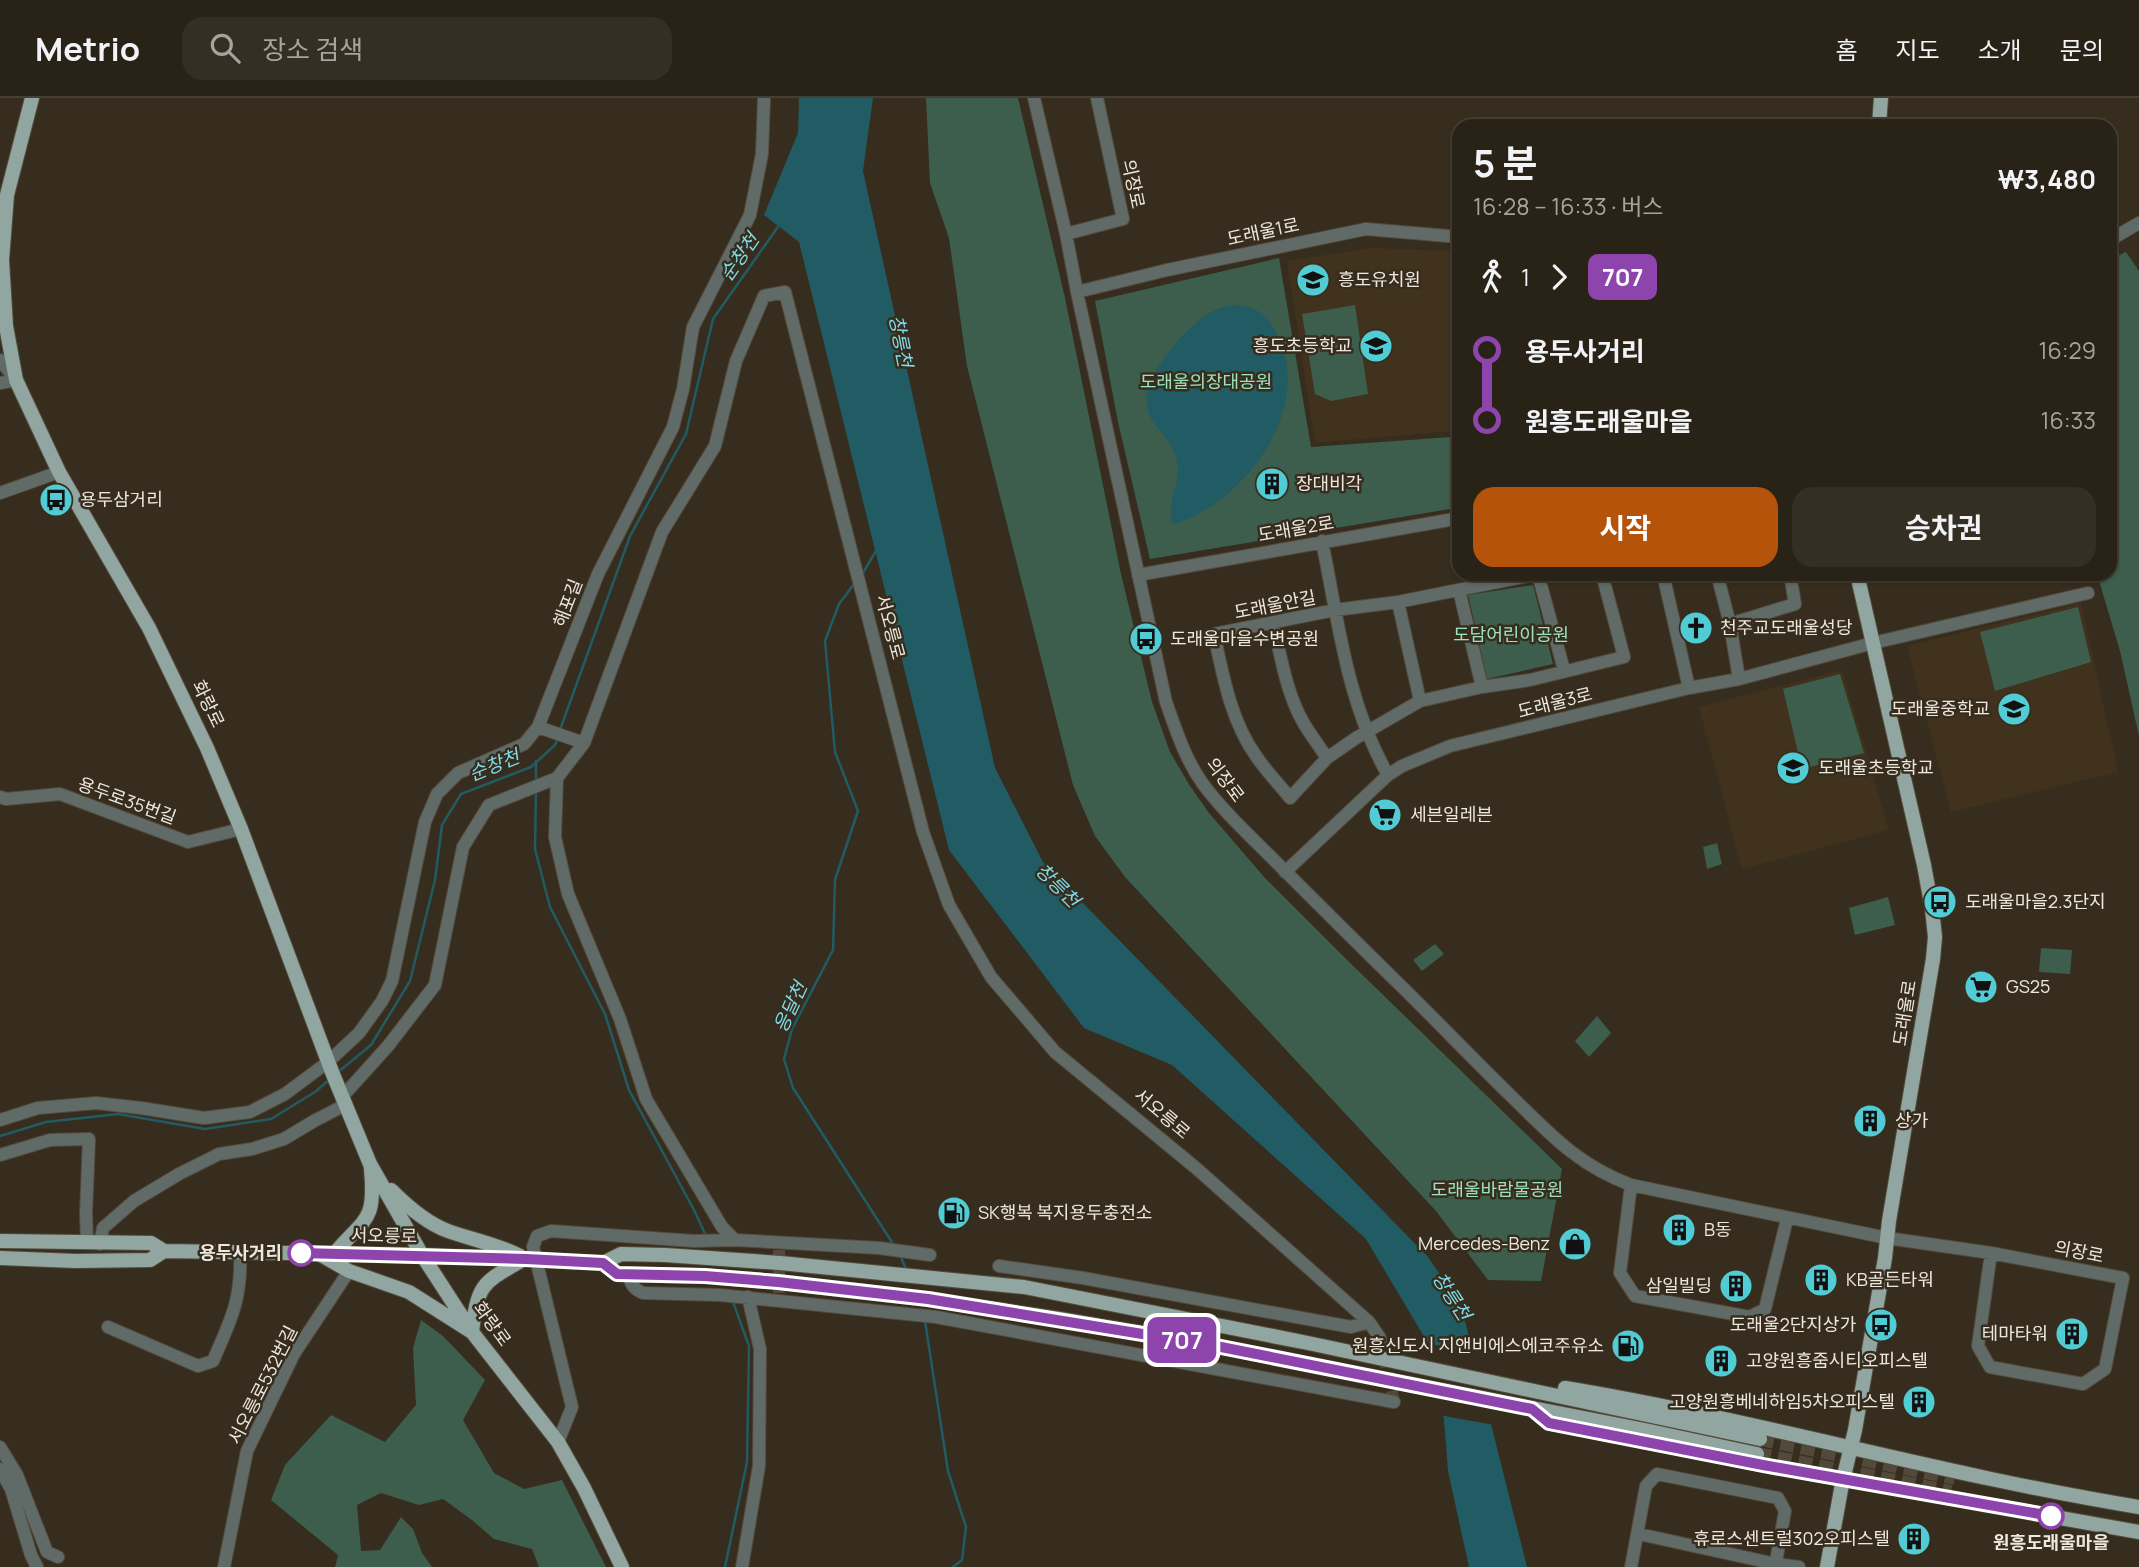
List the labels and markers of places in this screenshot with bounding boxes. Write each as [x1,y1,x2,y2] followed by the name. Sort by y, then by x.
[1294,261,1332,299] school or university icon: 흥도유치원
[1338,267,1421,291] place label: 흥도유치원
[1357,327,1395,365] school or university icon: 흥도초등학교
[1253,333,1352,357] place label: 흥도초등학교
[1253,465,1291,503] building icon: 장대비각
[1296,471,1362,495] place label: 장대비각
[37,481,75,519] bus stop icon: 용두삼거리
[80,487,163,511] place label: 용두삼거리
[1677,609,1715,647] church icon: 천주교도래울성당
[1720,615,1852,639] place label: 천주교도래울성당
[1127,620,1165,658] bus stop icon: 도래울마을수변공원
[1170,626,1319,650] place label: 도래울마을수변공원
[1995,690,2033,728] school or university icon: 도래울중학교
[1891,696,1990,720] place label: 도래울중학교
[1774,749,1812,787] school or university icon: 도래울초등학교
[1818,755,1934,779] place label: 도래울초등학교
[1366,796,1404,834] supermarket icon: 세븐일레븐
[1410,802,1493,826] place label: 세븐일레븐
[1921,883,1959,921] bus stop icon: 도래울마을2.3단지
[1965,889,2106,913] place label: 도래울마을2.3단지
[1962,968,2000,1006] supermarket icon: GS25
[2006,974,2050,998] place label: GS25
[1851,1102,1889,1140] building icon: 상가
[1895,1108,1929,1132] place label: 상가
[935,1194,973,1232] fuel station icon: SK행복 복지용두충전소
[978,1200,1152,1224] place label: SK행복 복지용두충전소
[1660,1211,1698,1249] building icon: B동
[1704,1217,1732,1241] place label: B동
[1556,1225,1594,1263] shop icon: Mercedes-Benz
[1418,1231,1550,1255] place label: Mercedes-Benz
[199,1240,282,1264] place label: 용두사거리
[288,1240,314,1266] marker: 용두사거리
[1802,1261,1840,1299] building icon: KB골든타워
[1717,1267,1755,1305] building icon: 삼일빌딩
[1846,1267,1934,1291] place label: KB골든타워
[1646,1273,1712,1297] place label: 삼일빌딩
[1862,1306,1900,1344] bus stop icon: 도래울2단지상가
[1730,1312,1856,1336] place label: 도래울2단지상가
[2053,1315,2091,1353] building icon: 테마타워
[1982,1321,2048,1345] place label: 테마타워
[1609,1327,1647,1365] fuel station icon: 원흥신도시 지앤비에스에코주유소
[1352,1333,1604,1357] place label: 원흥신도시 지앤비에스에코주유소
[1702,1342,1740,1380] building icon: 고양원흥줌시티오피스텔
[1746,1348,1928,1372] place label: 고양원흥줌시티오피스텔
[1900,1383,1938,1421] building icon: 고양원흥베네하임5차오피스텔
[1669,1389,1895,1413] place label: 고양원흥베네하임5차오피스텔
[2038,1503,2064,1529] marker: 원흥도래울마을
[1895,1520,1933,1558] building icon: 휴로스센트럴302오피스텔
[1693,1526,1890,1550] place label: 휴로스센트럴302오피스텔
[1993,1530,2109,1554] place label: 원흥도래울마을

